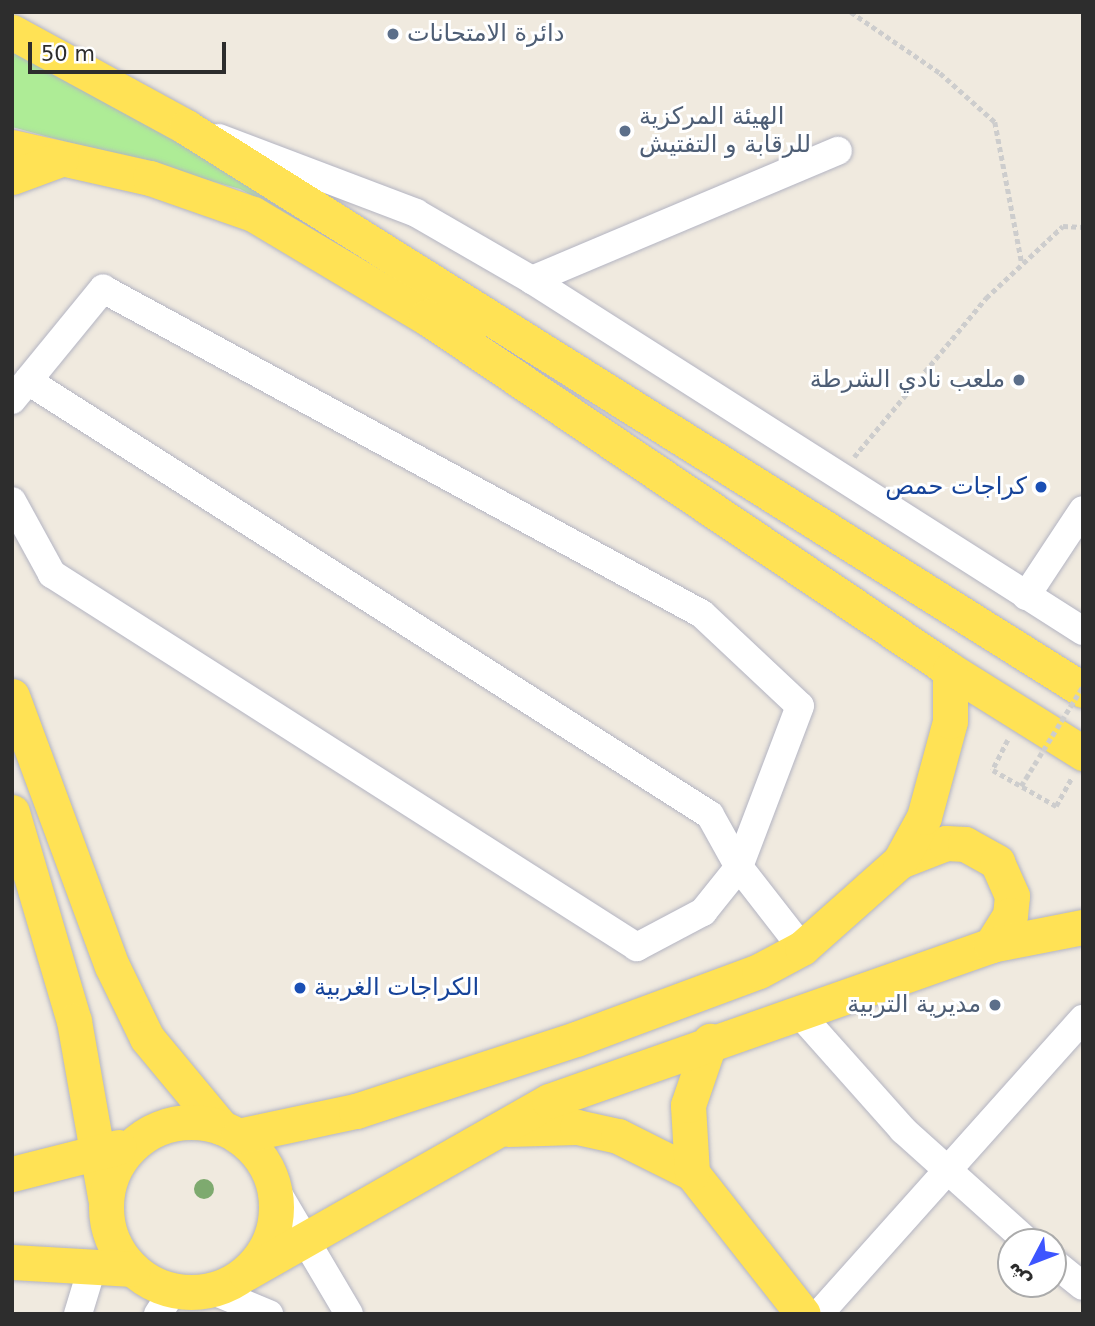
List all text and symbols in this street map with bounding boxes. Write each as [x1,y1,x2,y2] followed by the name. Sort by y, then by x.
[407,20,564,48] place label: دائرة الامتحانات
[385,26,401,42] marker: دائرة الامتحانات
[32,28,229,72] scale bar
[41,42,95,66] text: 50 m
[639,103,811,159] place label: الهيئة المركزية للرقابة و التفتيش
[617,123,633,139] marker: الهيئة المركزية للرقابة و التفتيش
[810,366,1005,394] place label: ملعب نادي الشرطة
[1011,372,1027,388] marker: ملعب نادي الشرطة
[885,473,1027,501] place label: كراجات حمص
[1033,479,1049,495] marker: كراجات حمص
[314,974,479,1002] place label: الكراجات الغربية
[292,980,308,996] marker: الكراجات الغربية
[847,991,981,1019] place label: مديرية التربية
[987,997,1003,1013] marker: مديرية التربية
[997,1228,1067,1298] north arrow
[1001,1259,1035,1293] text: ش

